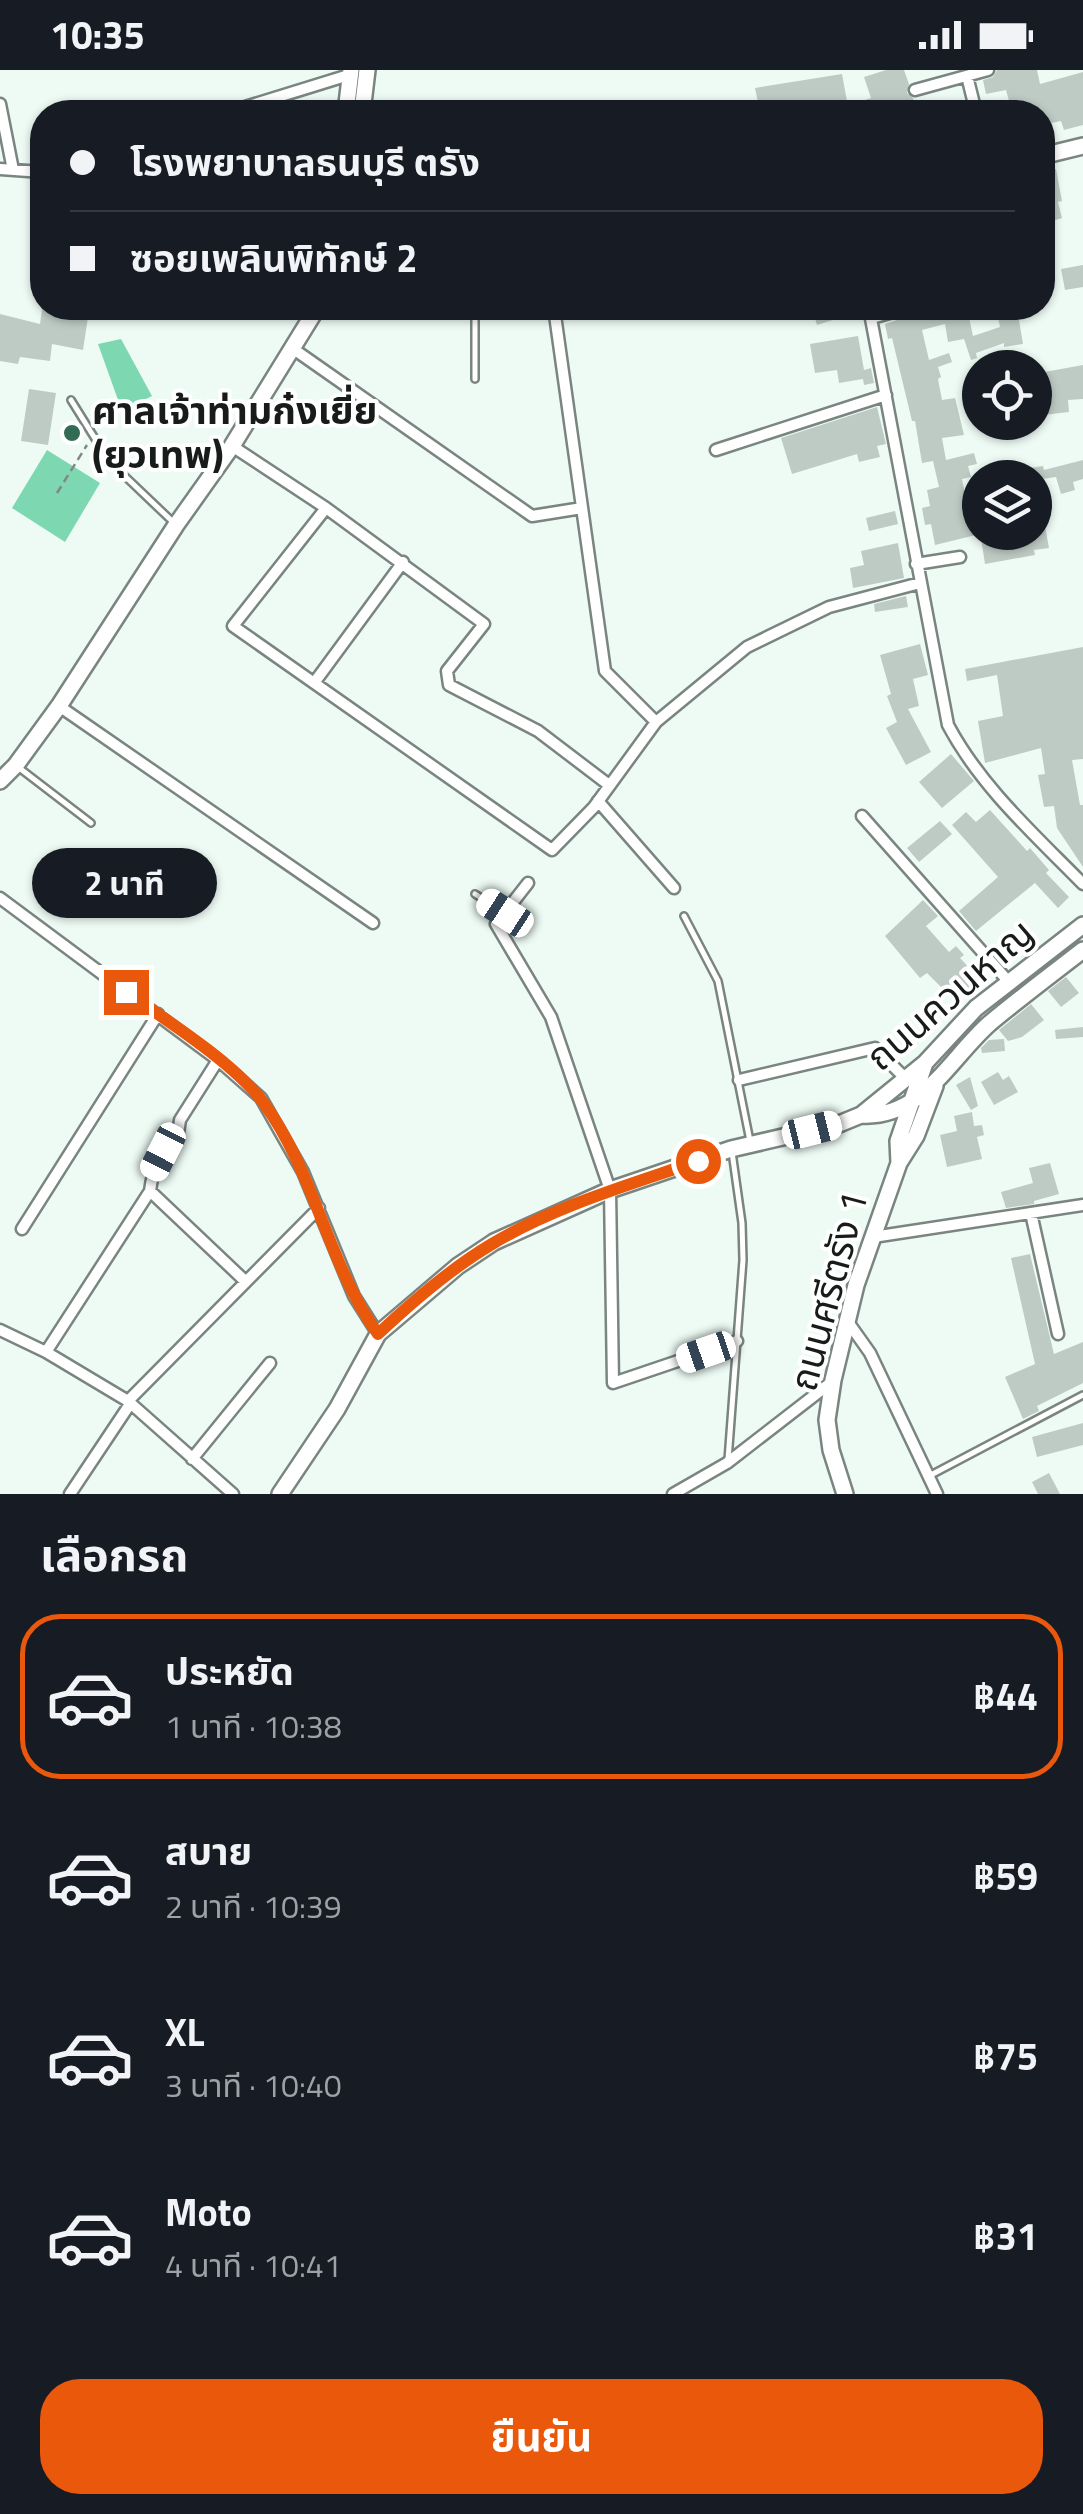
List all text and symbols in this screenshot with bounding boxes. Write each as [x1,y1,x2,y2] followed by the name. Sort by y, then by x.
[50,6,145,64] text: 10:35
[130,133,480,191] text: โรงพยาบาลธนบุรี ตรัง
[130,229,418,287] text: ซอยเพลินพิทักษ์ 2
[962,350,1052,550] map controls
[962,350,1052,440] button: locate
[92,381,377,483] place label: ศาลเจ้าท่ามก๋งเยี่ย (ยุวเทพ)
[61,422,83,444] marker: ศาลเจ้าท่ามก๋งเยี่ย (ยุวเทพ)
[962,460,1052,550] button: layers
[34,847,218,917] callout: 2 นาที
[84,859,165,907] text: 2 นาที
[472,884,538,942] car
[852,904,1047,1084] street label: ถนนควนหาญ
[104,970,149,1015] route end
[779,1108,845,1152] car
[136,1118,190,1186] car
[676,1139,721,1184] route start
[774,1184,883,1397] street label: ถนนศรีตรัง 1
[673,1328,739,1376] car
[40,1520,188,1588] text: เลือกรถ
[165,1642,294,1700] text: ประหยัด
[45,1652,135,1742] icon: car
[973,1667,1038,1725] text: ฿44
[165,1702,342,1750] text: 1 นาที · 10:38
[165,1822,252,1880] text: สบาย
[45,1832,135,1922] icon: car
[973,1847,1038,1905] text: ฿59
[165,1882,342,1930] text: 2 นาที · 10:39
[165,2003,205,2061] text: XL
[45,2012,135,2102] icon: car
[973,2027,1038,2085] text: ฿75
[165,2061,342,2109] text: 3 นาที · 10:40
[165,2183,252,2241] text: Moto
[45,2192,135,2282] icon: car
[973,2207,1038,2265] text: ฿31
[165,2241,342,2289] text: 4 นาที · 10:41
[40,2379,1043,2494] button: ยืนยัน

